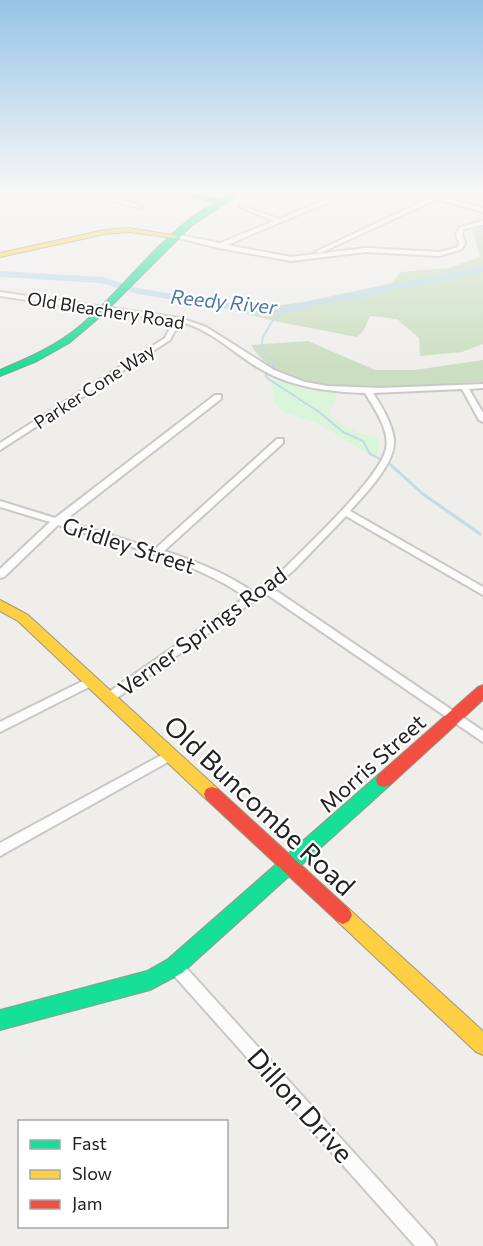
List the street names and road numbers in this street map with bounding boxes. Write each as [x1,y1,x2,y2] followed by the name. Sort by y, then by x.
[26,287,186,333] street label: Old Bleachery Road
[29,339,159,433] street label: Parker Cone Way
[59,511,199,579] street label: Gridley Street
[112,561,292,701] street label: Verner Springs Road
[158,708,362,902] street label: Old Buncombe Road
[313,708,431,818] street label: Morris Street
[241,1041,361,1169] street label: Dillon Drive

